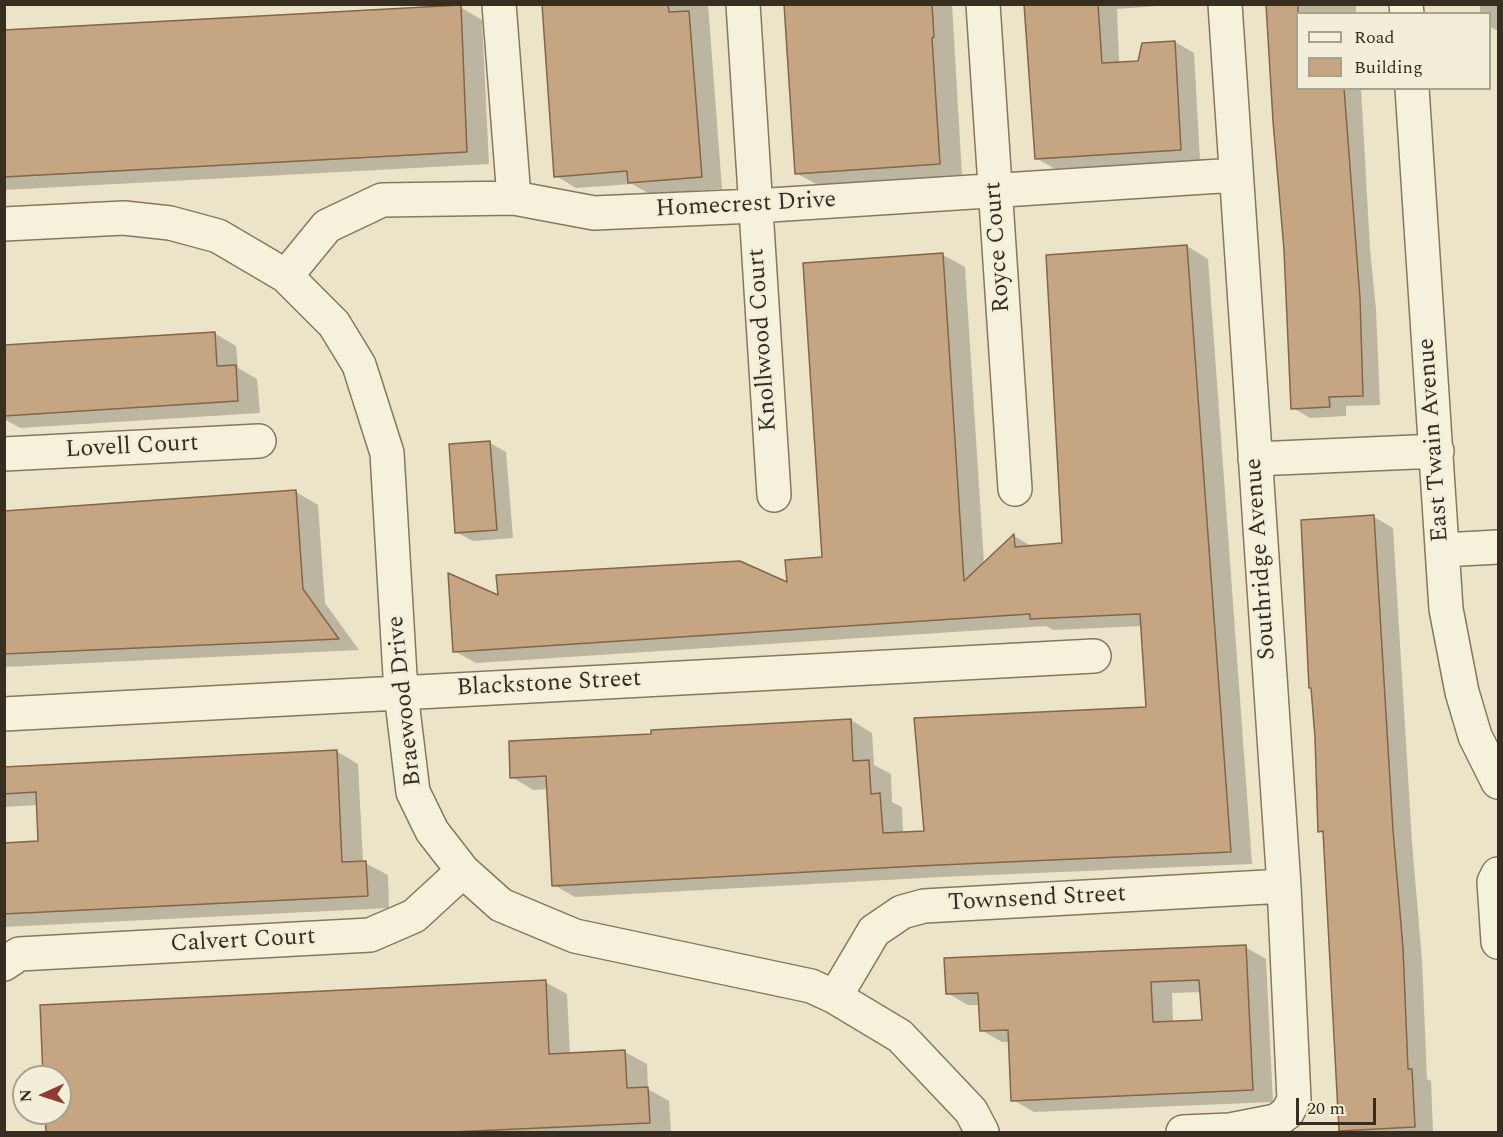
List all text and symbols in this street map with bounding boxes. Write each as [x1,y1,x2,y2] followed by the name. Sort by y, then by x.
[1296,12,1491,90] legend
[1354,24,1395,51] text: Road
[1354,54,1423,81] text: Building
[980,180,1018,314] street label: Royce Court
[655,187,837,225] street label: Homecrest Drive
[743,247,785,433] street label: Knollwood Court
[1413,337,1457,543] street label: East Twain Avenue
[65,430,199,466] street label: Lovell Court
[1241,457,1283,661] street label: Southridge Avenue
[383,614,429,788] street label: Braewood Drive
[456,666,642,704] street label: Blackstone Street
[947,881,1127,919] street label: Townsend Street
[170,924,316,960] street label: Calvert Court
[12,1065,72,1125] north arrow
[1299,1086,1378,1124] scale bar
[14,1089,38,1103] text: N
[1307,1095,1345,1122] text: 20 m

